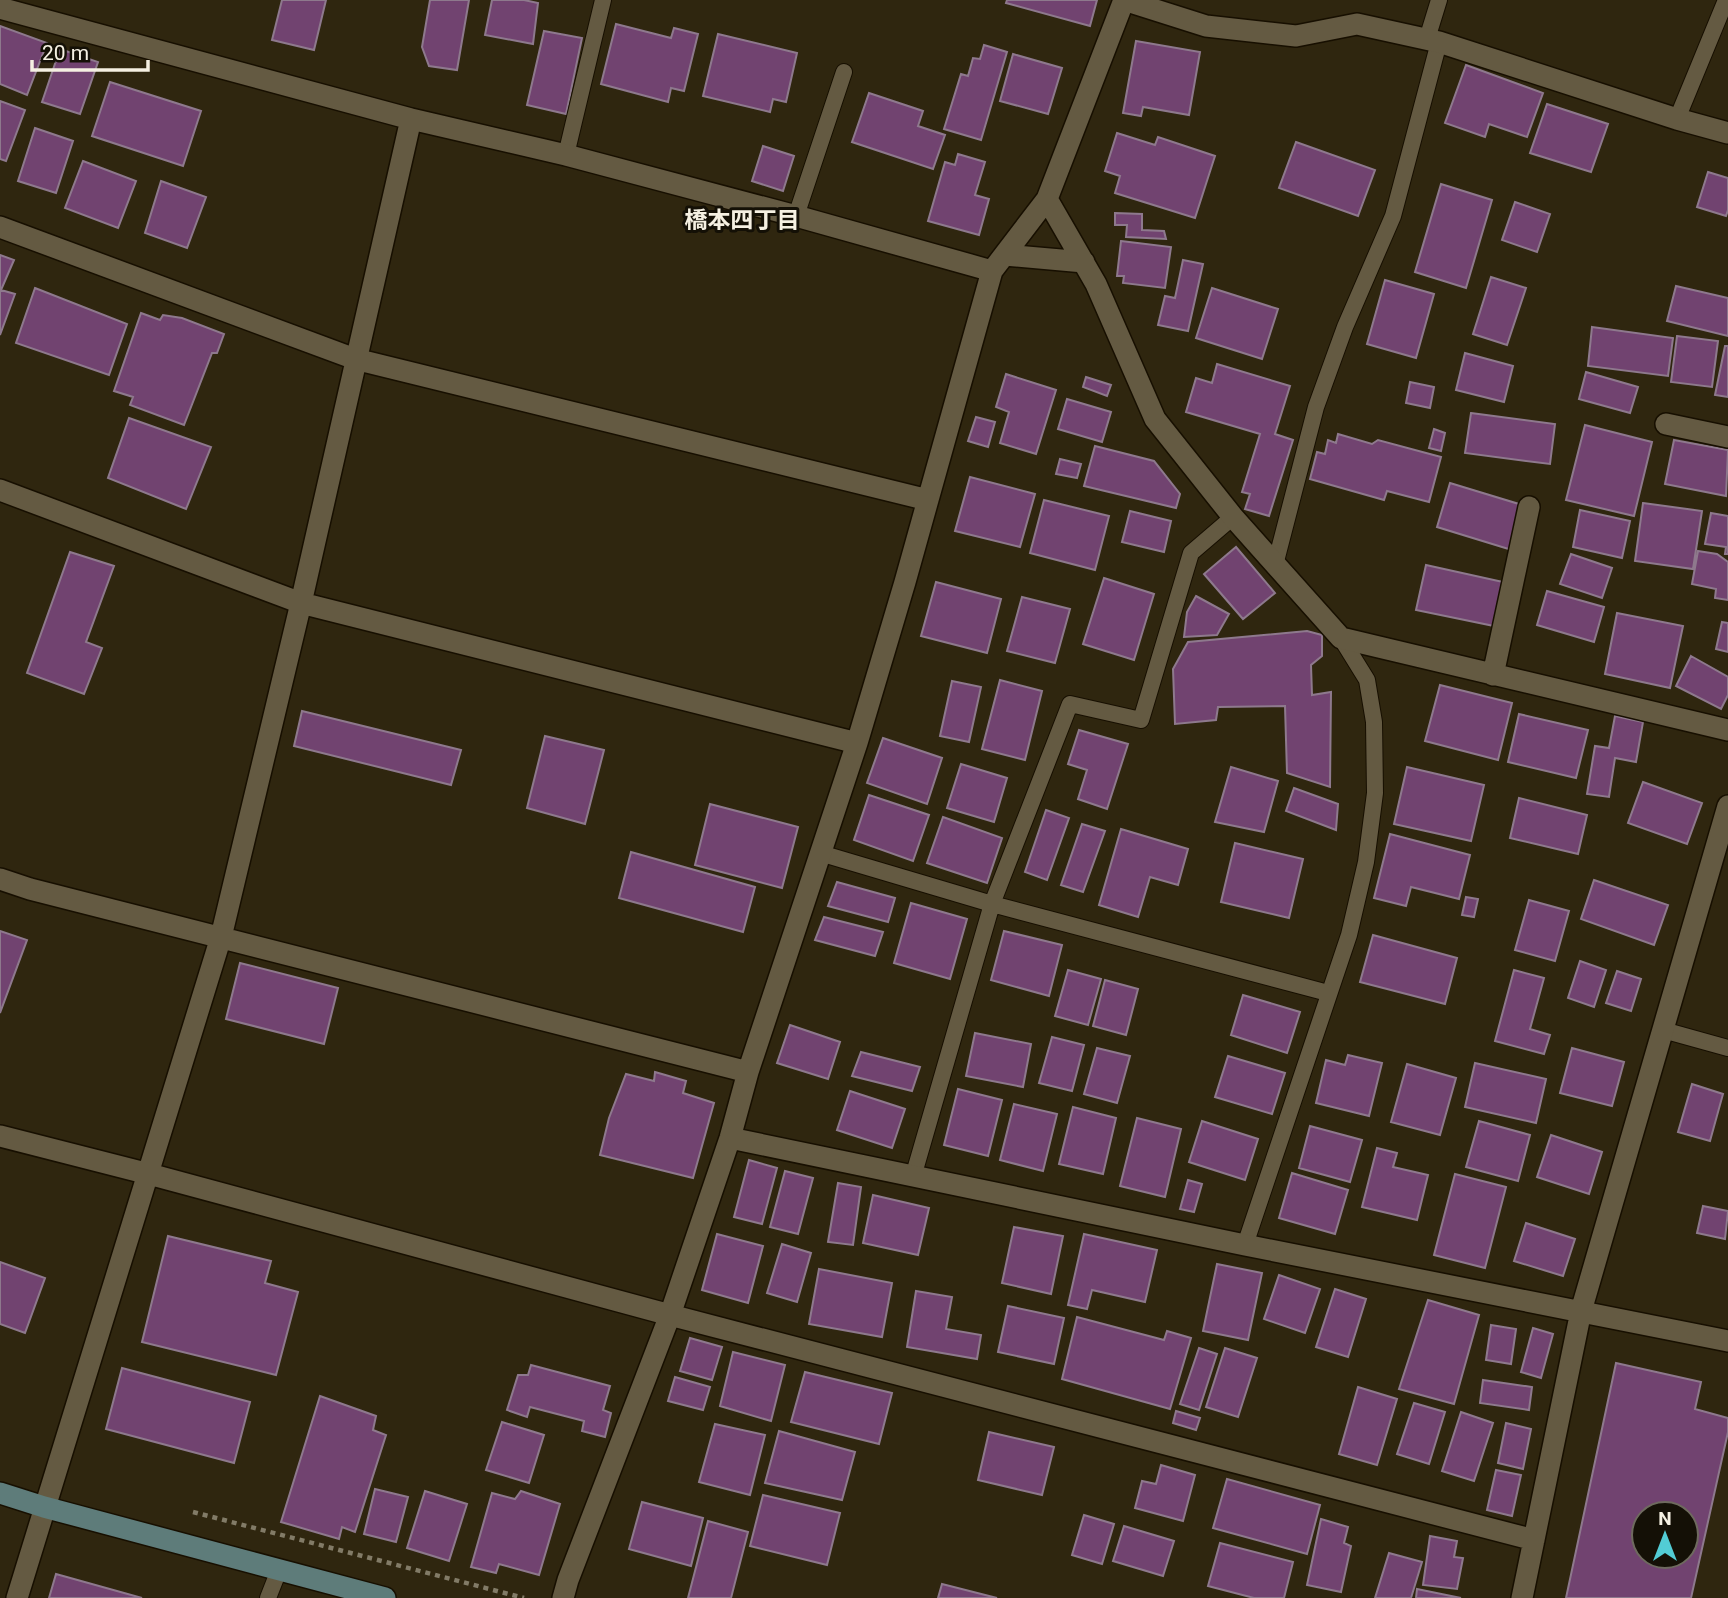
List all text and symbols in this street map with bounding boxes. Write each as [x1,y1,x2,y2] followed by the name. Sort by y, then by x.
[32,28,147,72] scale bar
[42,41,89,65] text: 20 m
[685,207,800,234] district label: 橋本四丁目
[1630,1500,1700,1570] north arrow
[1658,1507,1672,1530] text: N

